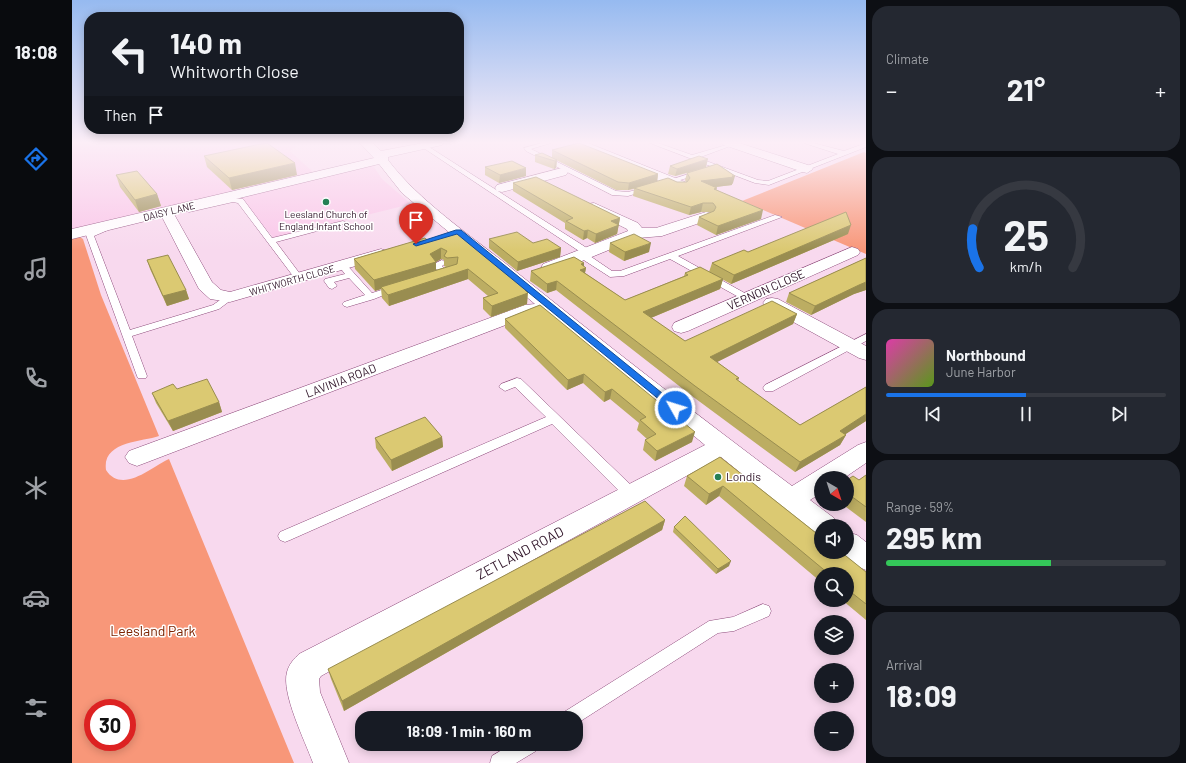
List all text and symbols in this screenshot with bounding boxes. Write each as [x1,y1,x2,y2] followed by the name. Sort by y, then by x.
[170,26,242,60] text: 140 m
[104,28,156,80] icon: left
[15,41,57,63] text: 18:08
[886,51,929,67] text: Climate
[170,60,299,82] text: Whitworth Close
[1007,71,1045,107] text: 21°
[886,77,897,103] text: −
[1155,77,1166,103] text: +
[145,104,167,126] icon: arrive
[104,106,137,124] text: Then
[22,145,50,173] icon: directions
[321,197,331,207] marker: Leesland Church of England Infant School
[142,199,196,223] street label: DAISY LANE
[399,203,433,244] pin
[279,208,373,232] place label: Leesland Church of England Infant School
[405,209,427,231] icon: arrive
[1003,209,1049,259] text: 25
[22,255,50,283] icon: music
[1010,258,1042,275] text: km/h
[248,262,336,298] street label: WHITWORTH CLOSE
[725,266,807,312] street label: VERNON CLOSE
[946,346,1026,364] text: Northbound
[303,360,378,400] street label: LAVINIA ROAD
[22,364,50,392] icon: phone
[946,364,1016,380] text: June Harbor
[654,387,696,429] position arrow
[922,403,944,425] icon: previous
[1015,403,1037,425] icon: pause
[1108,403,1130,425] icon: next
[726,469,761,483] place label: Londis
[814,471,854,511] north arrow
[814,471,854,751] map controls
[713,472,723,482] marker: Londis
[22,474,50,502] icon: climate
[886,499,954,515] text: Range · 59%
[814,519,854,559] button: sound
[886,519,982,555] text: 295 km
[473,522,566,583] street label: ZETLAND ROAD
[814,567,854,607] button: search
[22,584,50,612] icon: car
[814,615,854,655] button: layers
[110,622,196,639] park label: Leesland Park
[886,657,922,673] text: Arrival
[814,663,854,703] button: +
[886,677,957,713] text: 18:09
[22,694,50,722] icon: filters
[84,699,136,751] speed limit sign: 30
[814,711,854,751] button: −
[407,722,531,740] text: 18:09 · 1 min · 160 m

